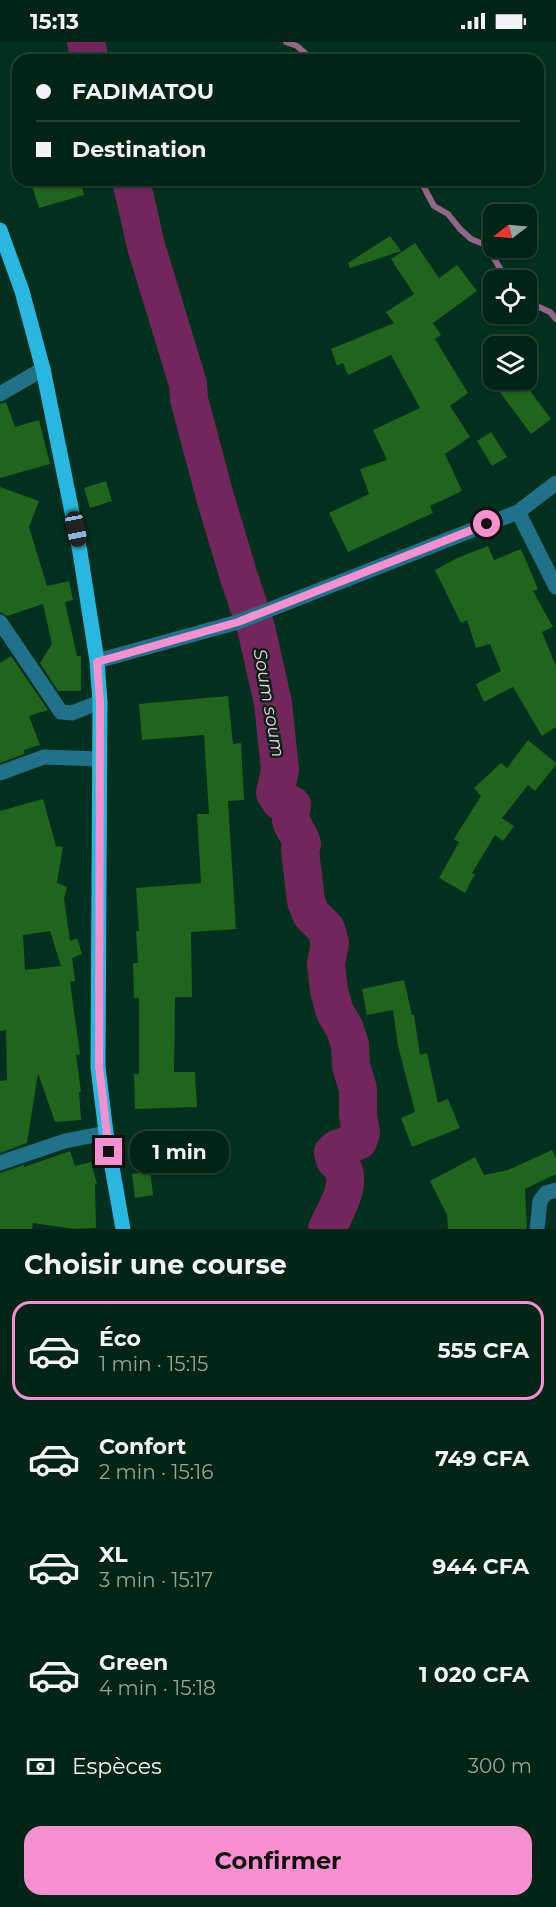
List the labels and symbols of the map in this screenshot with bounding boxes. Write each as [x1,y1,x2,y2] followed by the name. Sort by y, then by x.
[483,204,537,258] north arrow
[64,510,88,548] car
[473,510,500,537] route start
[249,647,289,759] water label: Soum soum
[130,1131,229,1173] callout: 1 min
[95,1138,122,1165] route end

